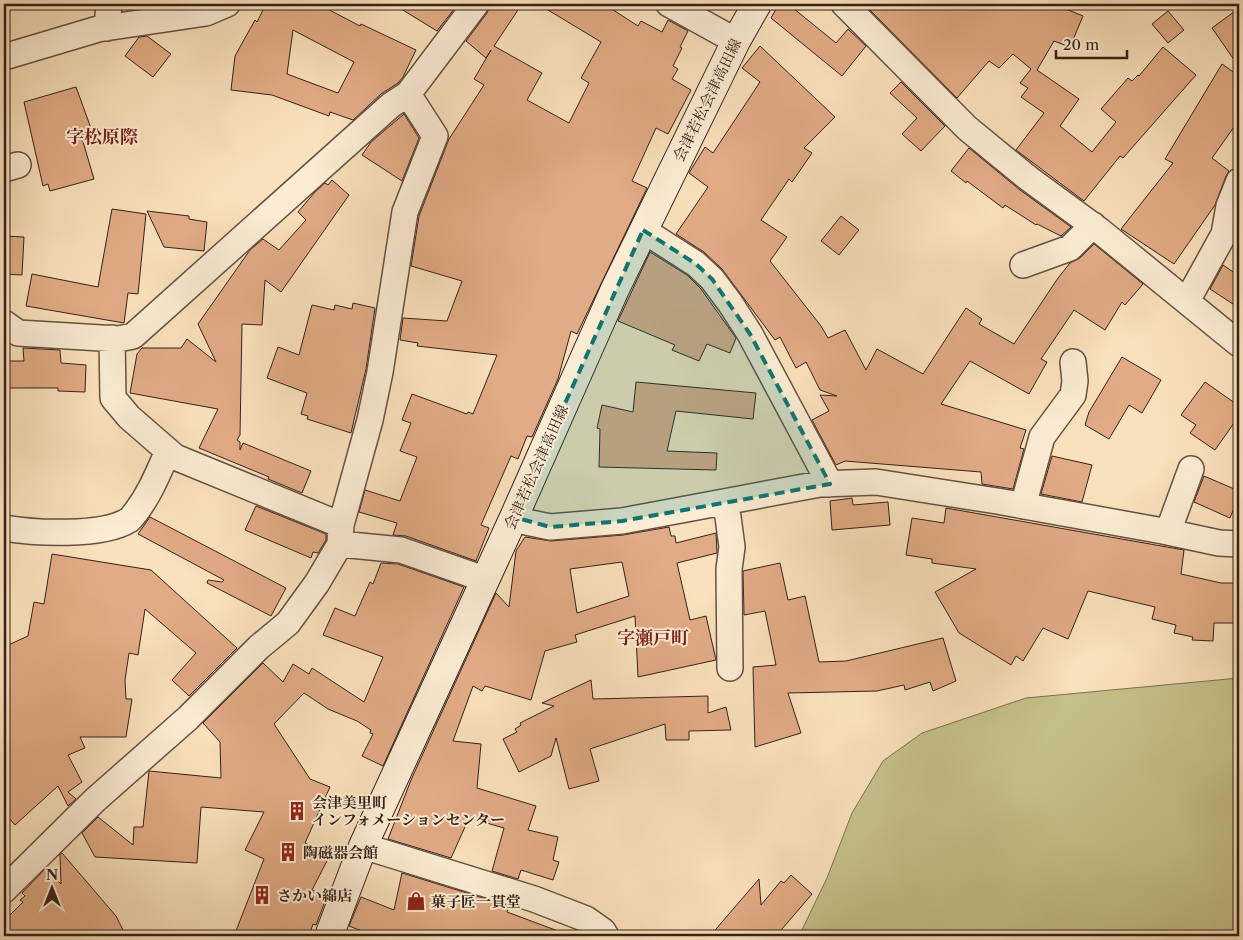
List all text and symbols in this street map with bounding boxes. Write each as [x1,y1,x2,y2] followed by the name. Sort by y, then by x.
[1056,28,1127,60] scale bar
[669,35,745,165] street label: 会津若松会津高田線
[1063,35,1099,54] text: 20 m
[66,126,138,148] district label: 字松原際
[500,401,572,533] street label: 会津若松会津高田線
[617,627,689,649] district label: 字瀬戸町
[312,793,505,829] place label: 会津美里町 インフォメーションセンター
[286,800,308,822] building icon: 会津美里町 インフォメーションセンター
[277,841,299,863] building icon: 陶磁器会館
[303,843,378,862] place label: 陶磁器会館
[28,862,78,912] north arrow
[46,866,58,884] text: N
[251,884,273,906] building icon: さかい綿店
[277,886,352,905] place label: さかい綿店
[405,890,427,912] shop icon: 菓子匠一貫堂
[431,892,521,911] place label: 菓子匠一貫堂

